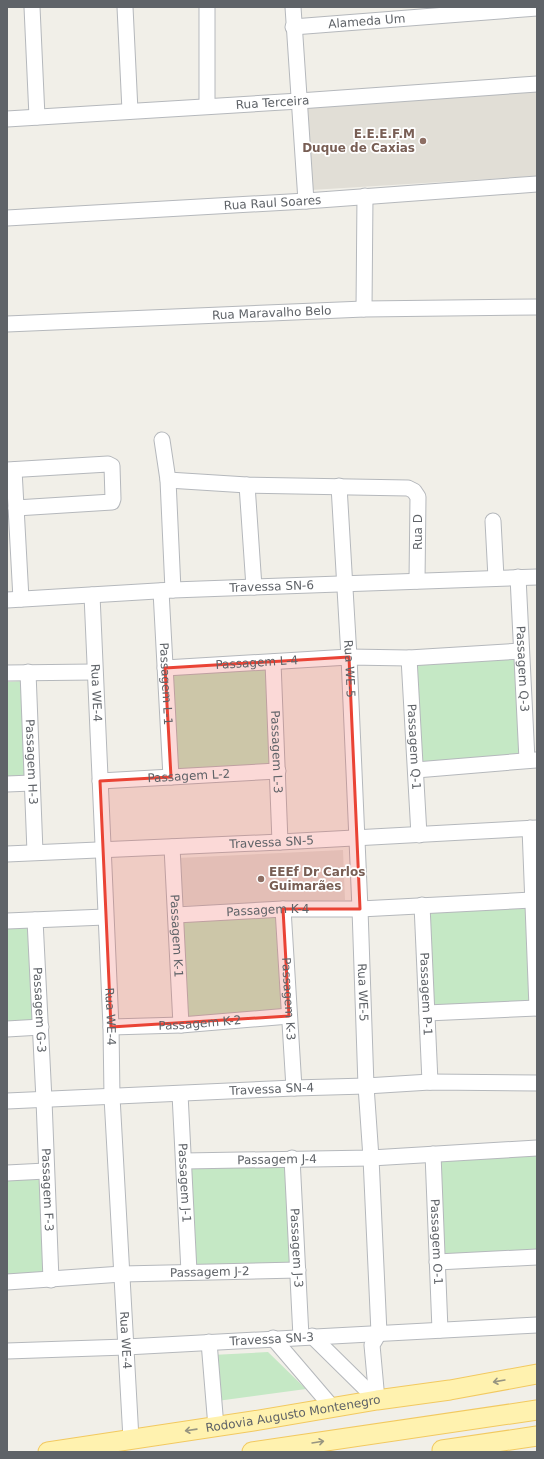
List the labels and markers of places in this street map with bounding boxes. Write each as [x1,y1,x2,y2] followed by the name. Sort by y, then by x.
[302,127,415,155] place label: E.E.E.F.M Duque de Caxias
[418,136,428,146] marker: E.E.E.F.M Duque de Caxias
[269,865,365,893] place label: EEEf Dr Carlos Guimarães
[256,874,266,884] marker: EEEf Dr Carlos Guimarães

